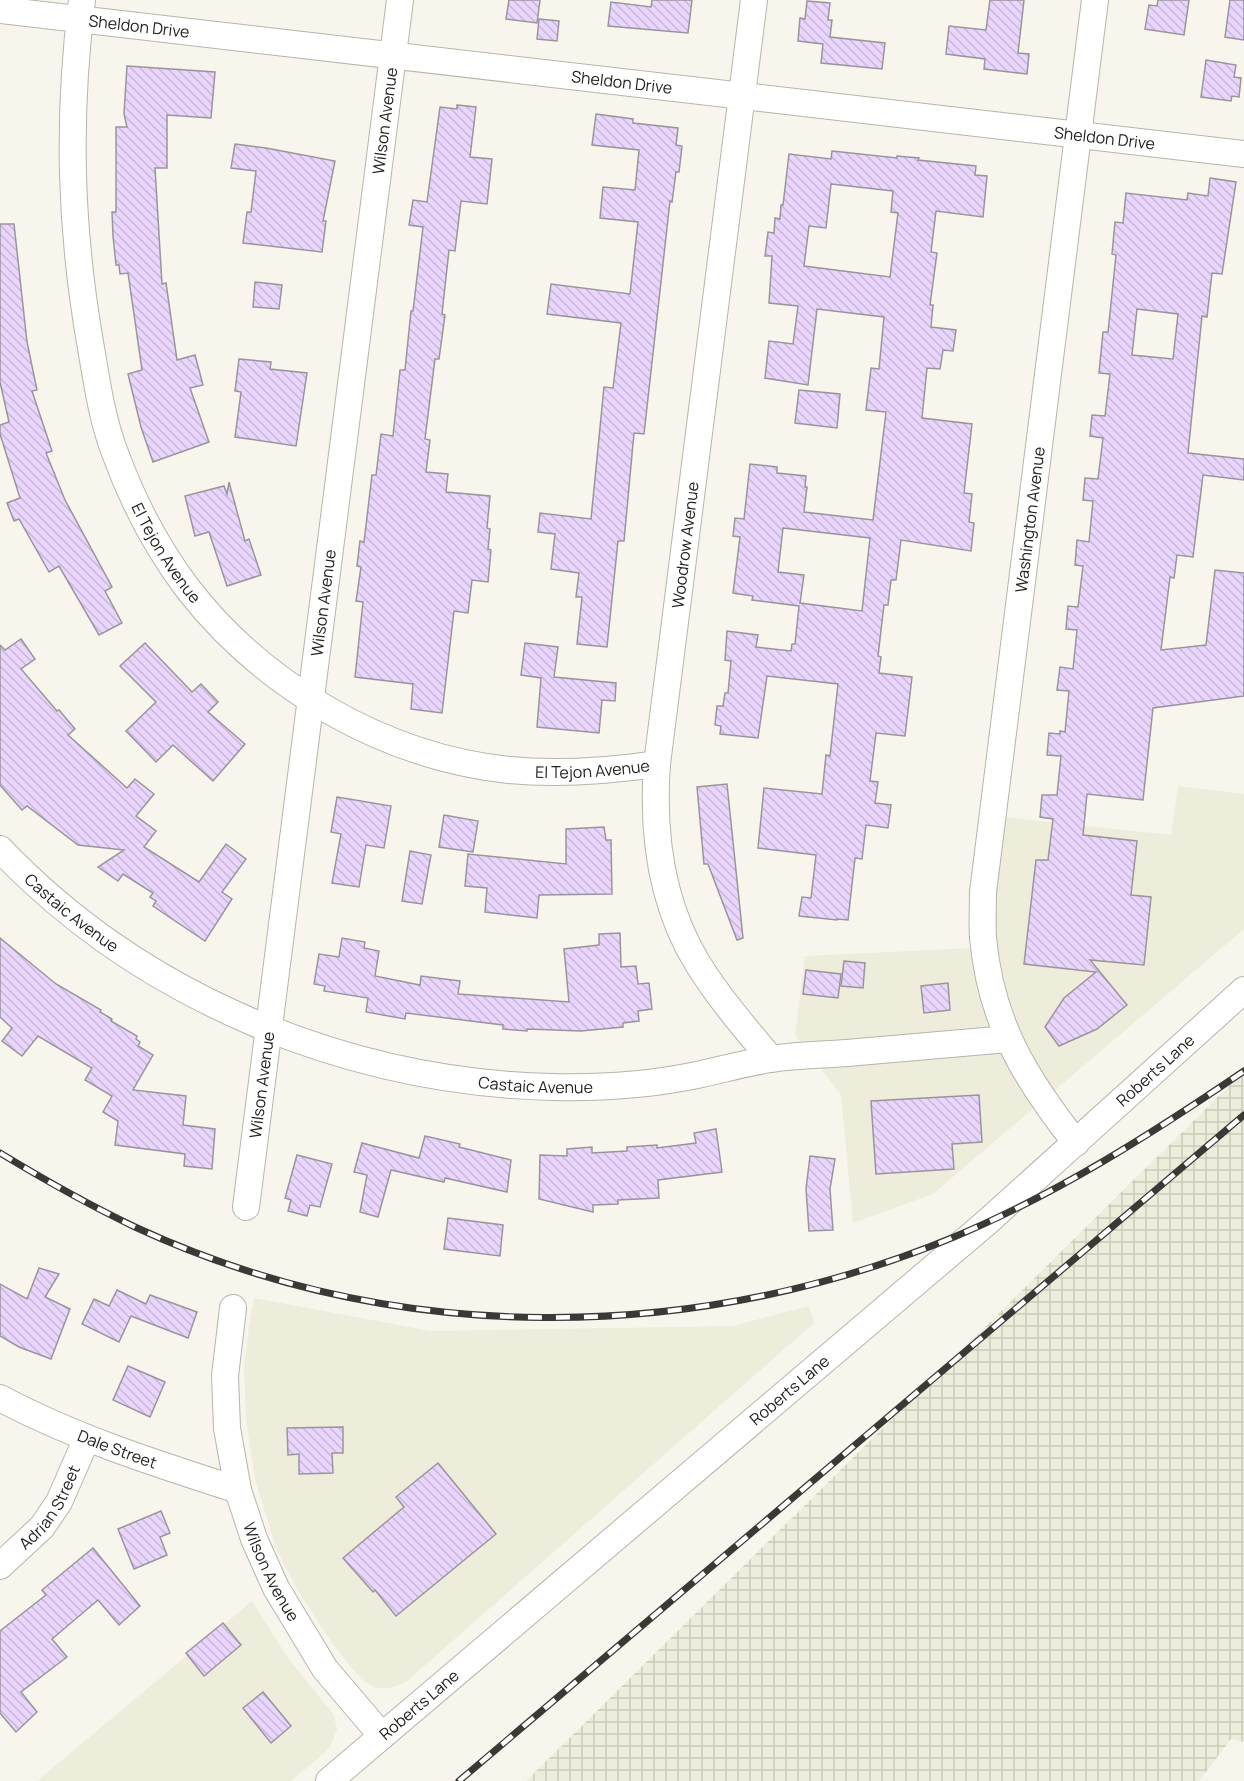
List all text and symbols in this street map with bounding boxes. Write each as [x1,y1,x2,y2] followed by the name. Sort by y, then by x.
[87,9,191,43] street label: Sheldon Drive
[570,65,674,99] street label: Sheldon Drive
[367,66,402,176] street label: Wilson Avenue
[1053,121,1156,155] street label: Sheldon Drive
[1010,445,1050,594] street label: Washington Avenue
[666,480,704,610] street label: Woodrow Avenue
[127,499,206,608] street label: El Tejon Avenue
[305,548,341,658] street label: Wilson Avenue
[535,754,651,783] street label: El Tejon Avenue
[20,868,123,957] street label: Castaic Avenue
[1111,1029,1199,1111] street label: Roberts Lane
[244,1030,279,1140] street label: Wilson Avenue
[477,1071,593,1098] street label: Castaic Avenue
[745,1350,834,1430] street label: Roberts Lane
[74,1424,160,1474] street label: Dale Street
[14,1462,85,1554] street label: Adrian Street
[238,1520,305,1625] street label: Wilson Avenue
[374,1664,463,1745] street label: Roberts Lane

